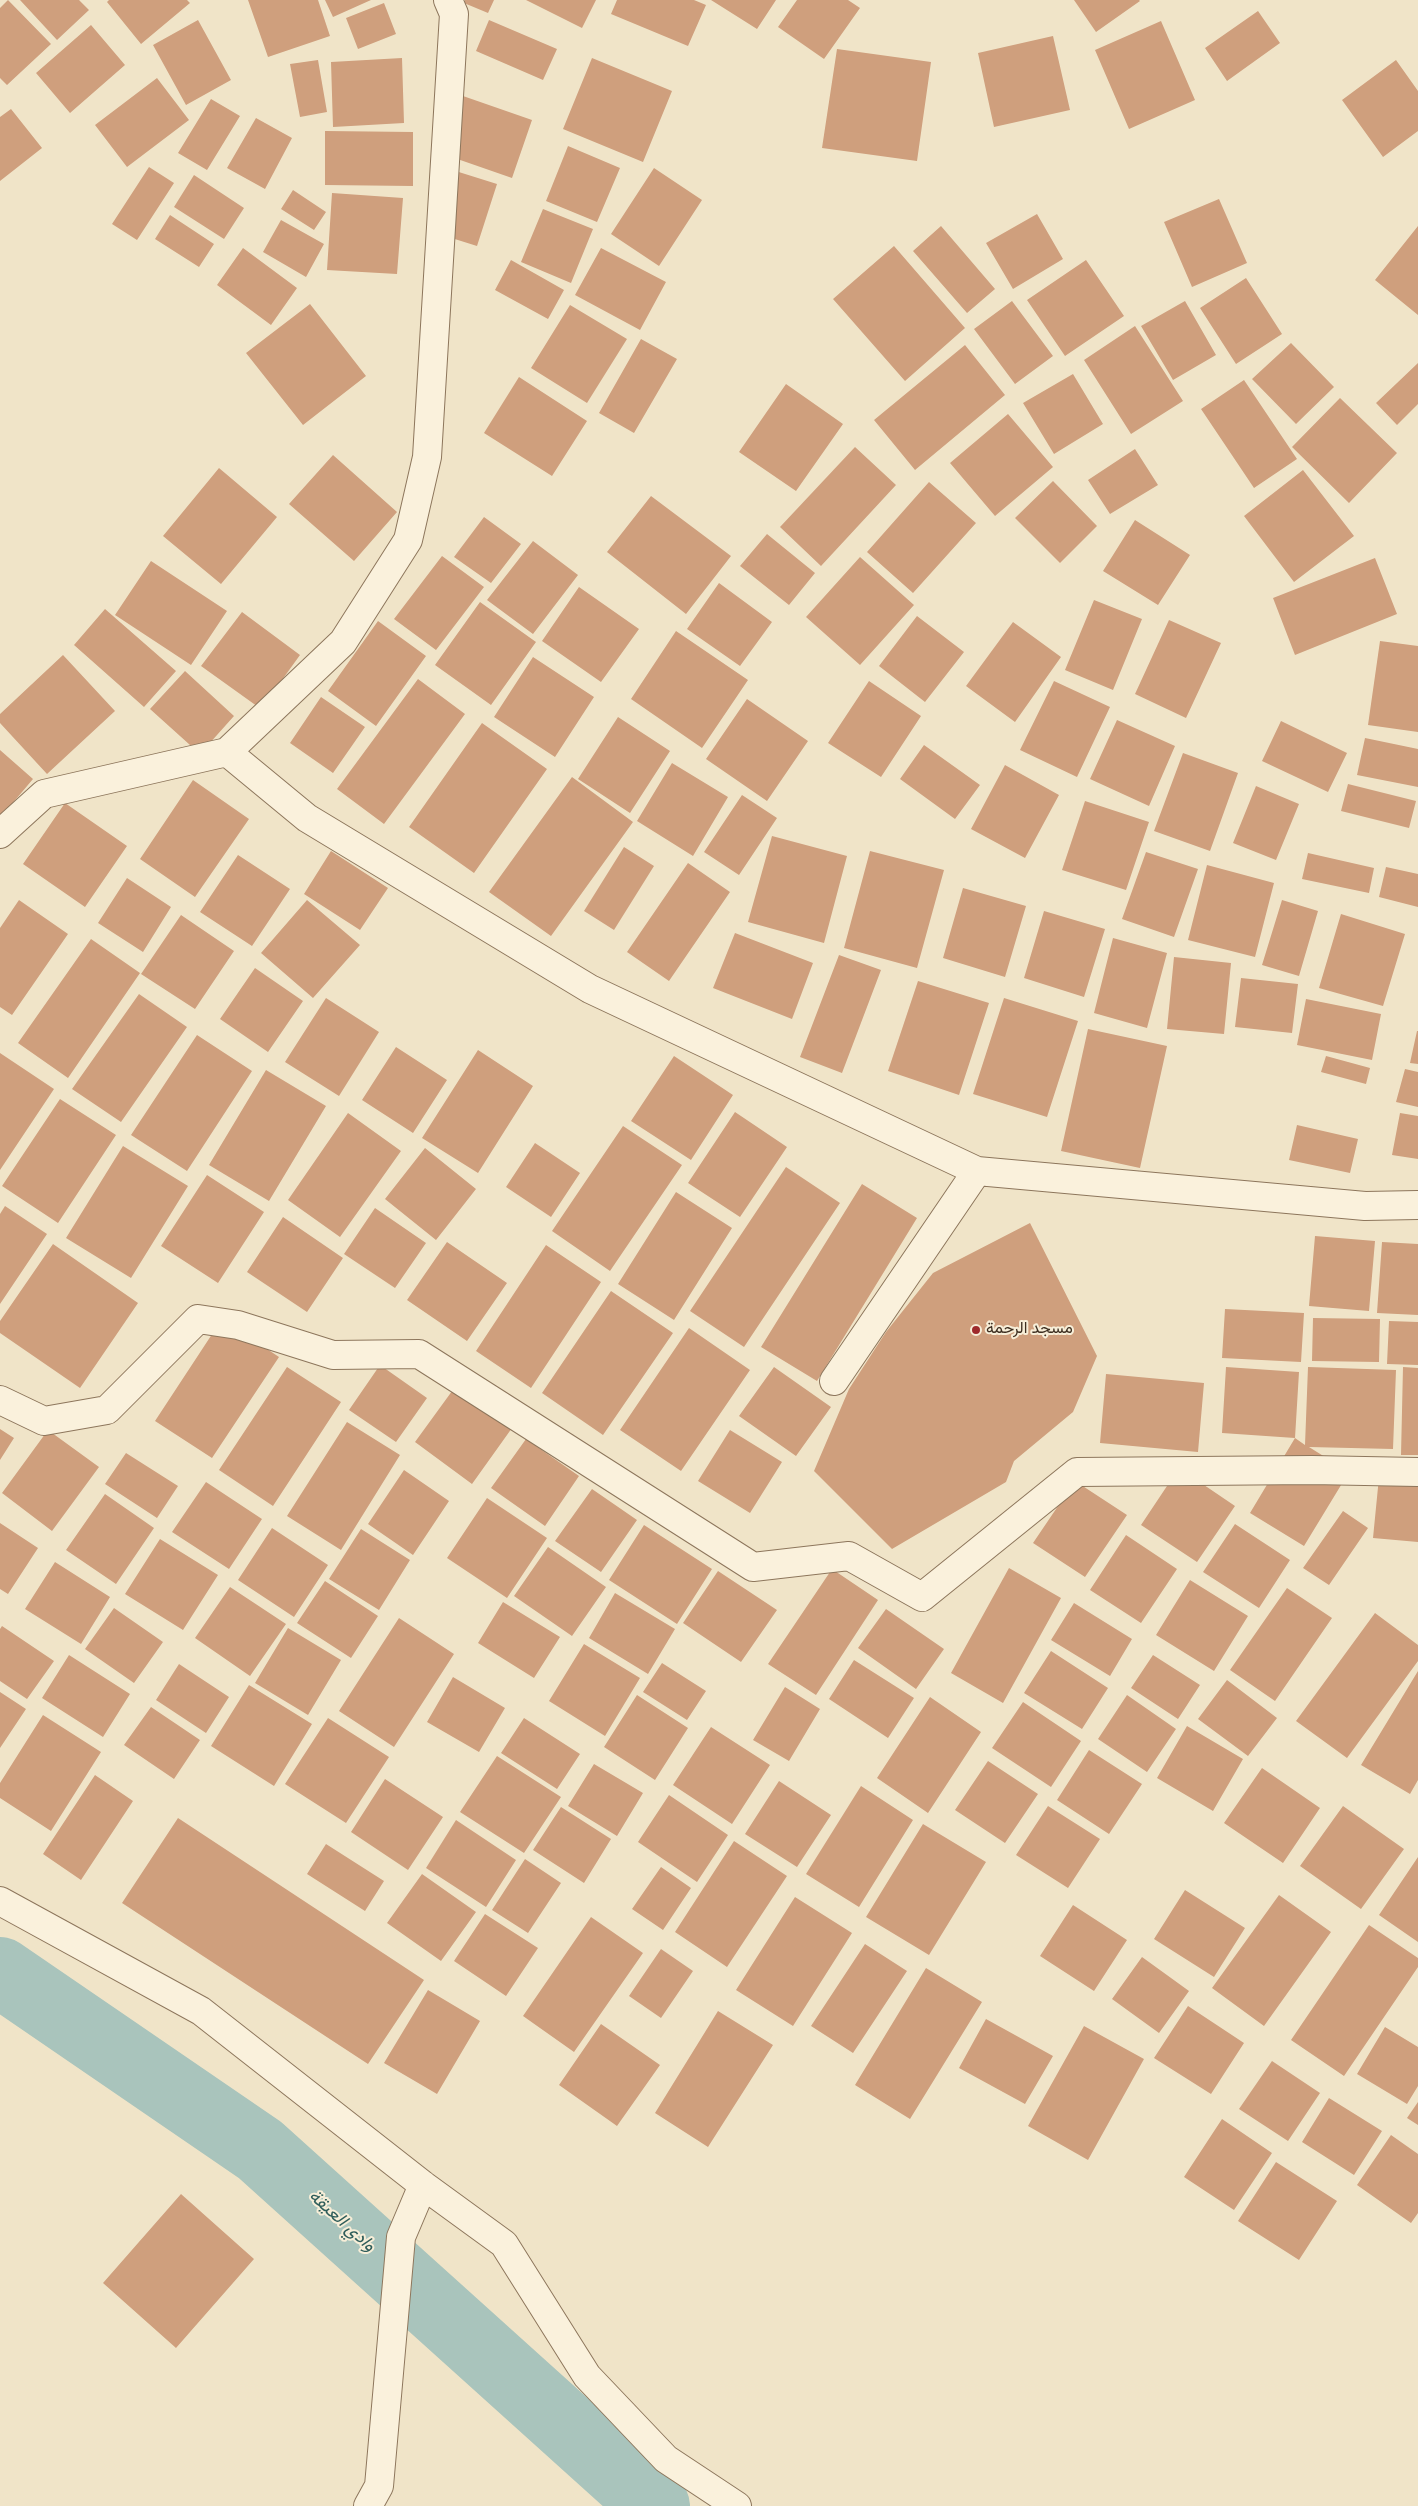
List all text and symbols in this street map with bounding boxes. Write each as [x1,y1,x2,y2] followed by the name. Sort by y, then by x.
[986,1320,1073,1340] place label: مسجد الرحمة
[970,1324,982,1336] marker: مسجد الرحمة
[303,2186,379,2258] water label: وادي العيقة

